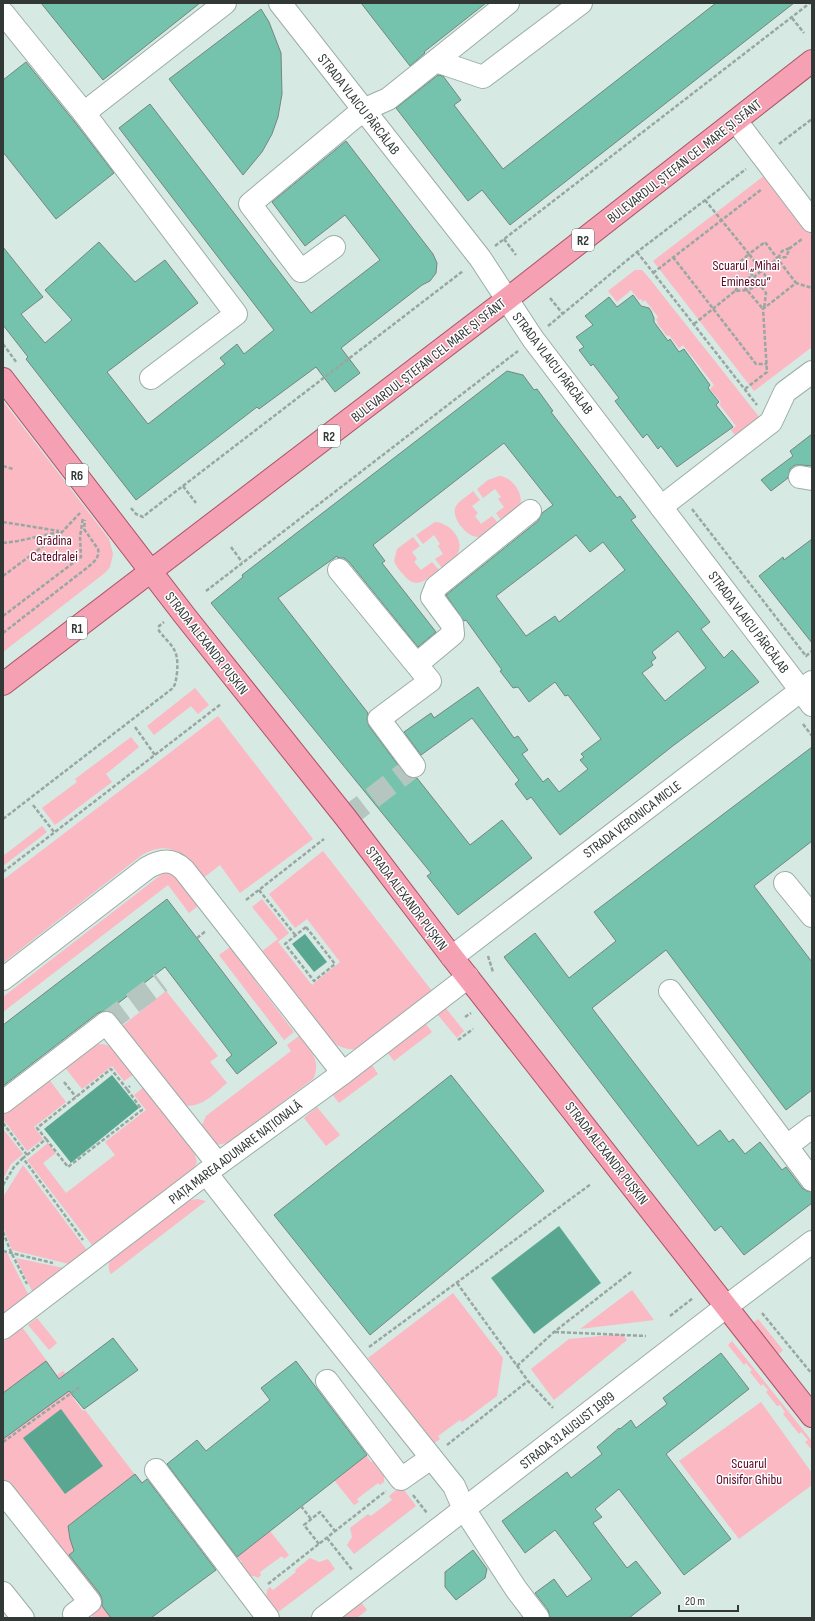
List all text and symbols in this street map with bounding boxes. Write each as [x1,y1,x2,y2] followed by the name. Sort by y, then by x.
[314,50,403,158] street label: STRADA VLAICU PÂRCĂLAB
[604,96,765,227] street label: BULEVARDUL ȘTEFAN CEL MARE ȘI SFÂNT
[572,229,594,251] road number: R2
[712,257,780,290] park label: Scuarul „Mihai Eminescu”
[348,295,509,426] street label: BULEVARDUL ȘTEFAN CEL MARE ȘI SFÂNT
[509,309,597,418] street label: STRADA VLAICU PÂRCĂLAB
[318,425,340,447] road number: R2
[66,464,88,486] road number: R6
[30,532,78,565] park label: Grădina Catedralei
[705,568,793,677] street label: STRADA VLAICU PÂRCĂLAB
[161,589,252,698] street label: STRADA ALEXANDR PUȘKIN
[67,617,87,639] road number: R1
[580,777,685,862] street label: STRADA VERONICA MICLE
[362,843,451,954] street label: STRADA ALEXANDR PUȘKIN
[166,1096,306,1208] street label: PIAȚA MAREA ADUNARE NAȚIONALĂ
[561,1099,652,1208] street label: STRADA ALEXANDR PUȘKIN
[516,1388,618,1473] street label: STRADA 31 AUGUST 1989
[716,1455,782,1488] park label: Scuarul Onisifor Ghibu
[679,1587,738,1613] scale bar
[685,1594,705,1609] text: 20 m

